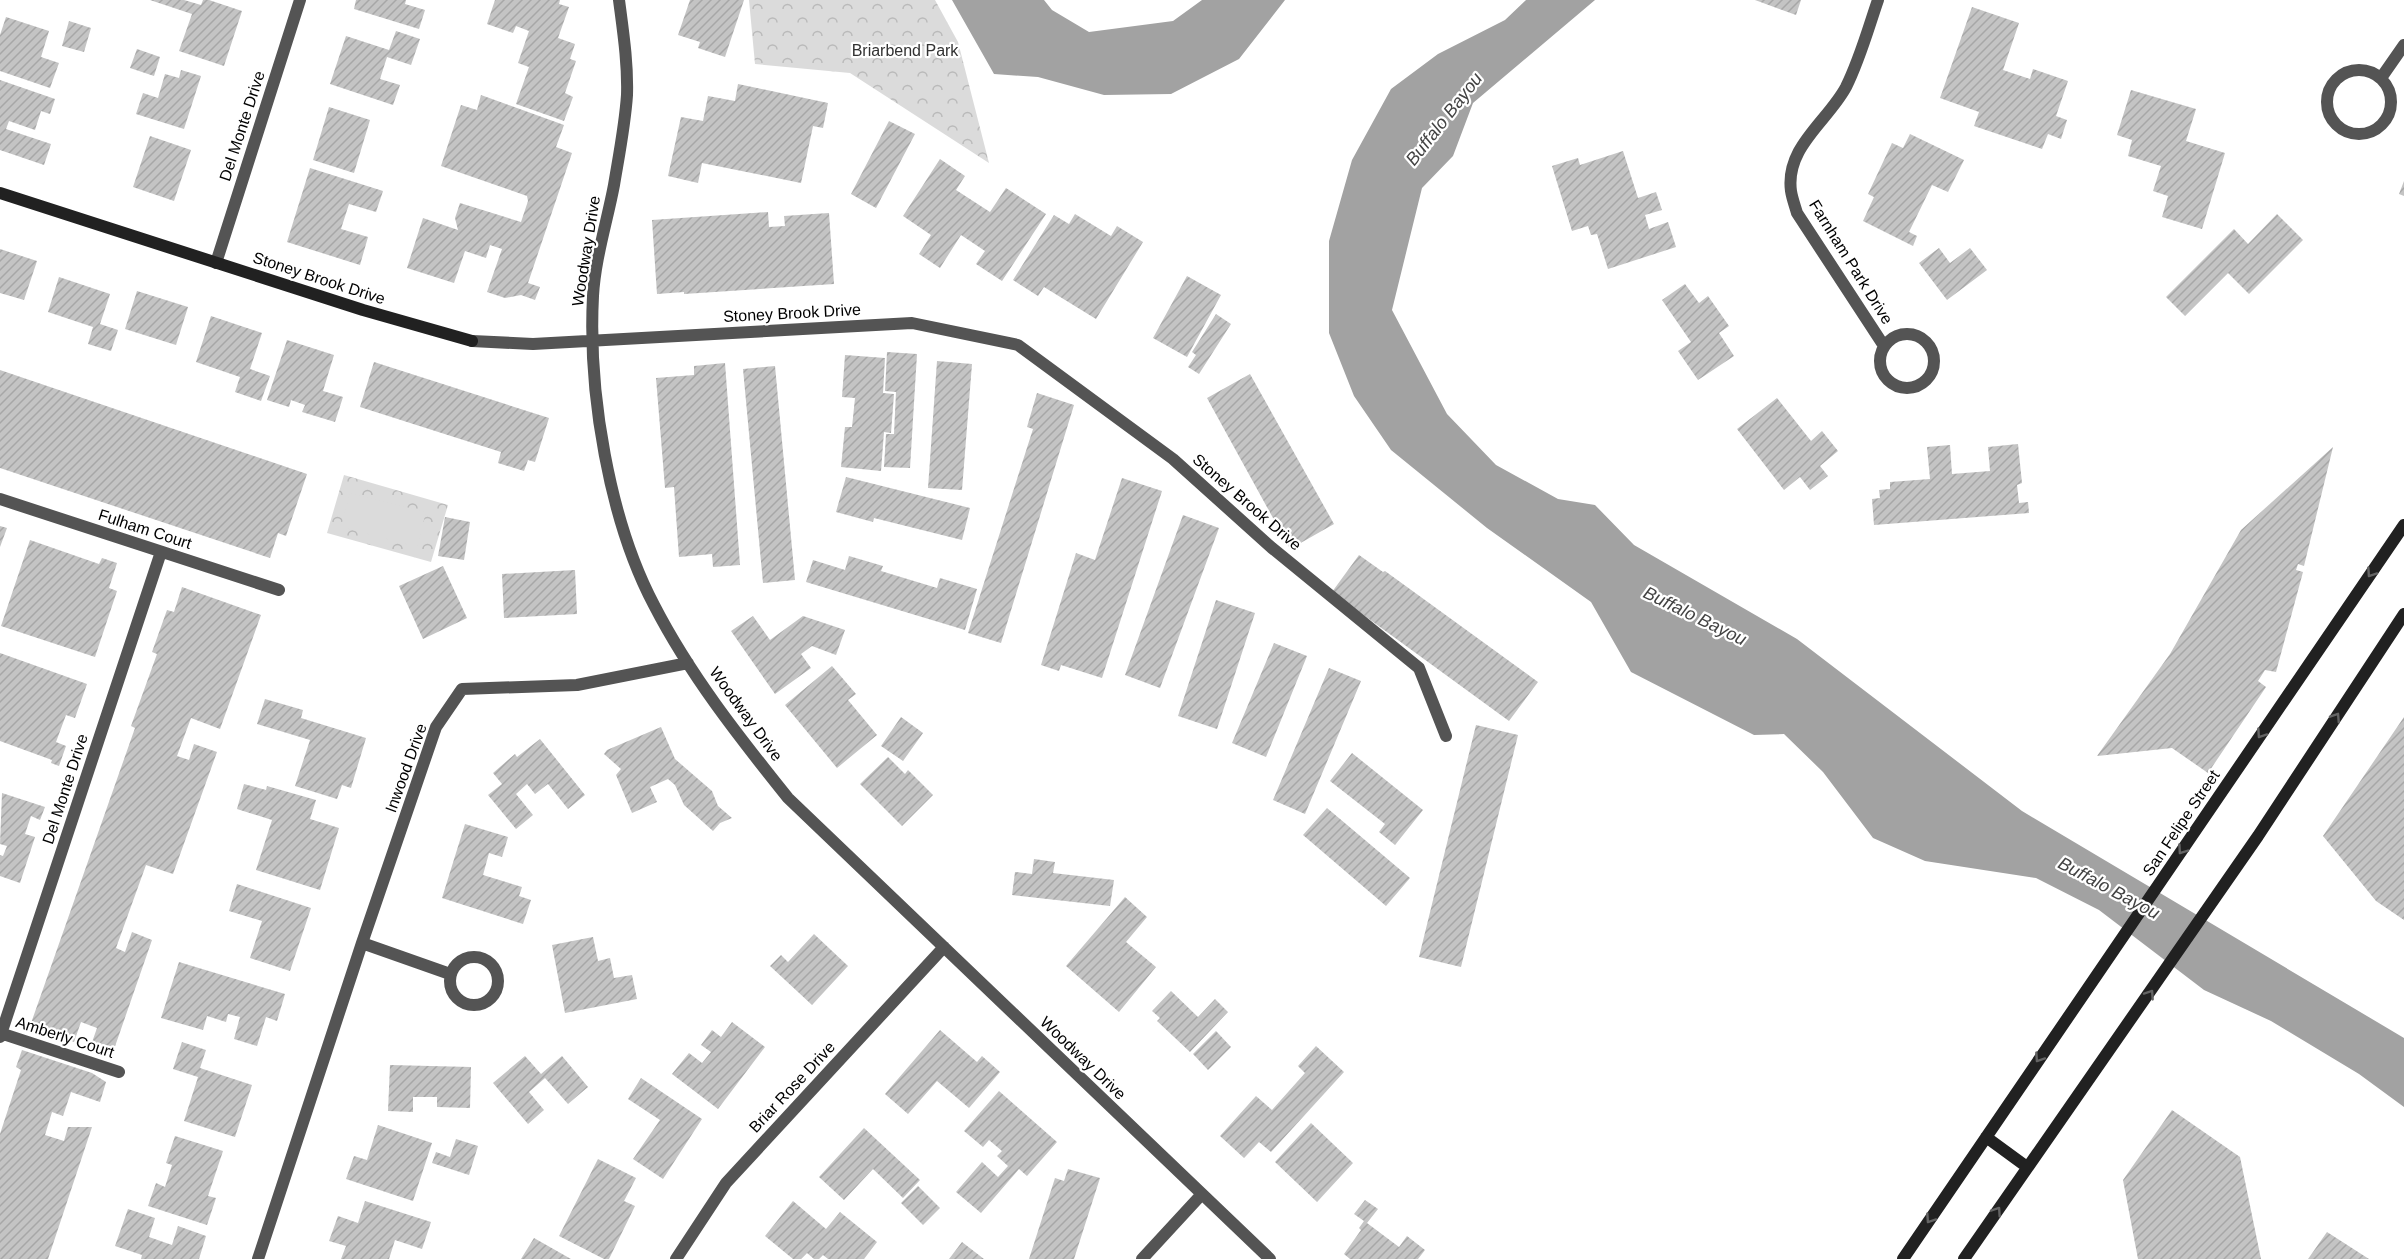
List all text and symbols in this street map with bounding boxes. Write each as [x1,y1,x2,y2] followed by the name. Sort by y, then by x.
[852,42,959,59] park label: Briarbend Park
[216,69,268,183] street label: Del Monte Drive
[1402,69,1486,169] water label: Buffalo Bayou
[569,194,603,308] street label: Woodway Drive
[1806,197,1896,327] street label: Farnham Park Drive
[251,249,387,307] street label: Stoney Brook Drive
[723,301,861,325] street label: Stoney Brook Drive
[1189,450,1305,554] street label: Stoney Brook Drive
[96,506,194,552] street label: Fulham Court
[2367,566,2378,577] one-way arrow
[1640,582,1750,650] water label: Buffalo Bayou
[706,664,786,764] street label: Woodway Drive
[2329,713,2340,724] one-way arrow
[382,721,430,815] street label: Inwood Drive
[2257,728,2268,739] one-way arrow
[39,732,91,846] street label: Del Monte Drive
[2139,767,2223,879] street label: San Felipe Street
[2178,844,2189,855] one-way arrow
[2055,853,2163,923] water label: Buffalo Bayou
[2143,989,2154,1000] one-way arrow
[14,1013,117,1061] street label: Amberly Court
[1037,1013,1129,1103] street label: Woodway Drive
[746,1038,838,1136] street label: Briar Rose Drive
[2035,1051,2046,1062] one-way arrow
[1990,1206,2001,1217] one-way arrow
[1926,1212,1937,1223] one-way arrow

